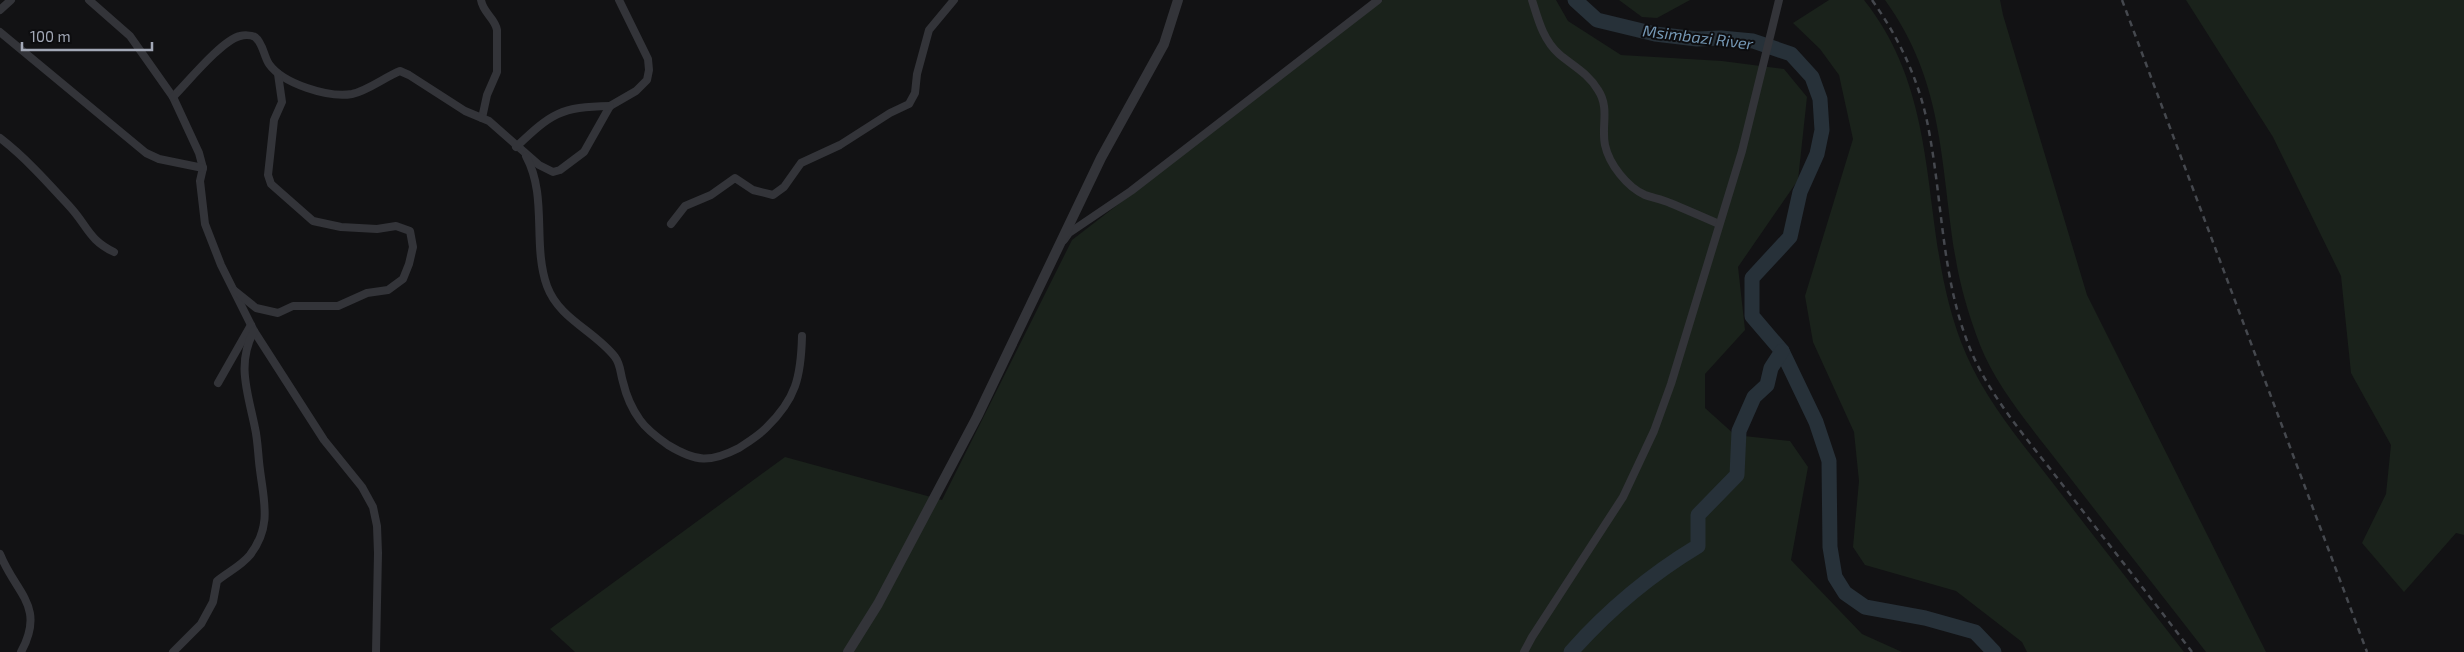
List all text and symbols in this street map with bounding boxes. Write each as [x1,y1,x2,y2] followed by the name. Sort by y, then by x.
[22,20,152,52] scale bar
[1642,20,1755,53] water label: Msimbazi River
[30,27,71,45] text: 100 m

